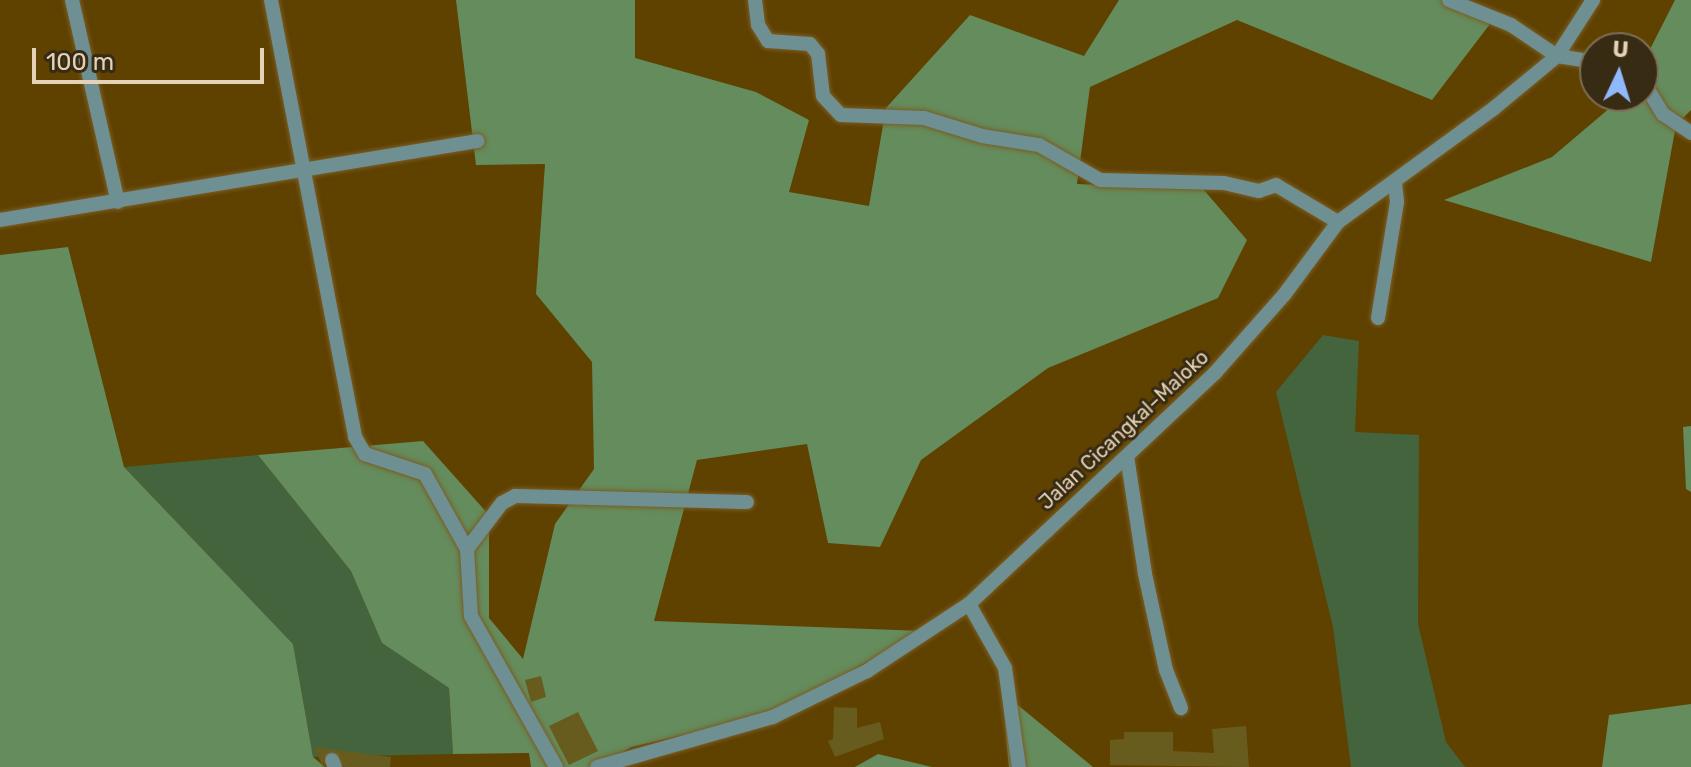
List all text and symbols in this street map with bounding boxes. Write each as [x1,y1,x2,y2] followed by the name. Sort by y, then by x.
[36,32,268,82] scale bar
[1579,32,1659,112] north arrow
[1612,36,1629,64] text: U
[46,48,114,76] text: 100 m
[1034,345,1214,515] street label: Jalan Cicangkal–Maloko

